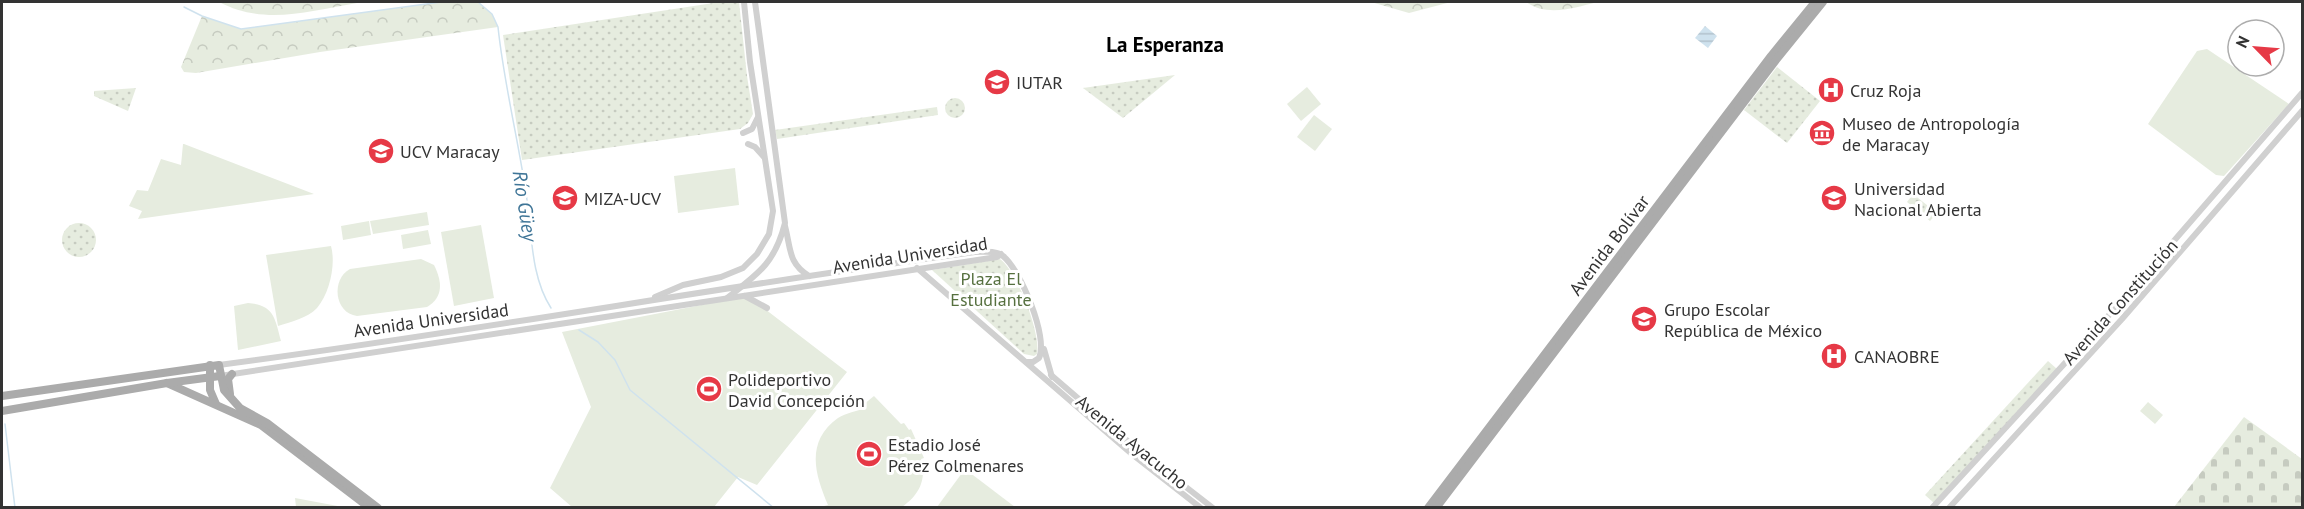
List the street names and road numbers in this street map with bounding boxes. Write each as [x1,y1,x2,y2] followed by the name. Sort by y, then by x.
[1564,190,1654,300] street label: Avenida Bolívar
[831,231,989,279] street label: Avenida Universidad
[2057,234,2183,370] street label: Avenida Constitución
[352,298,510,342] street label: Avenida Universidad
[1071,390,1193,494] street label: Avenida Ayacucho

